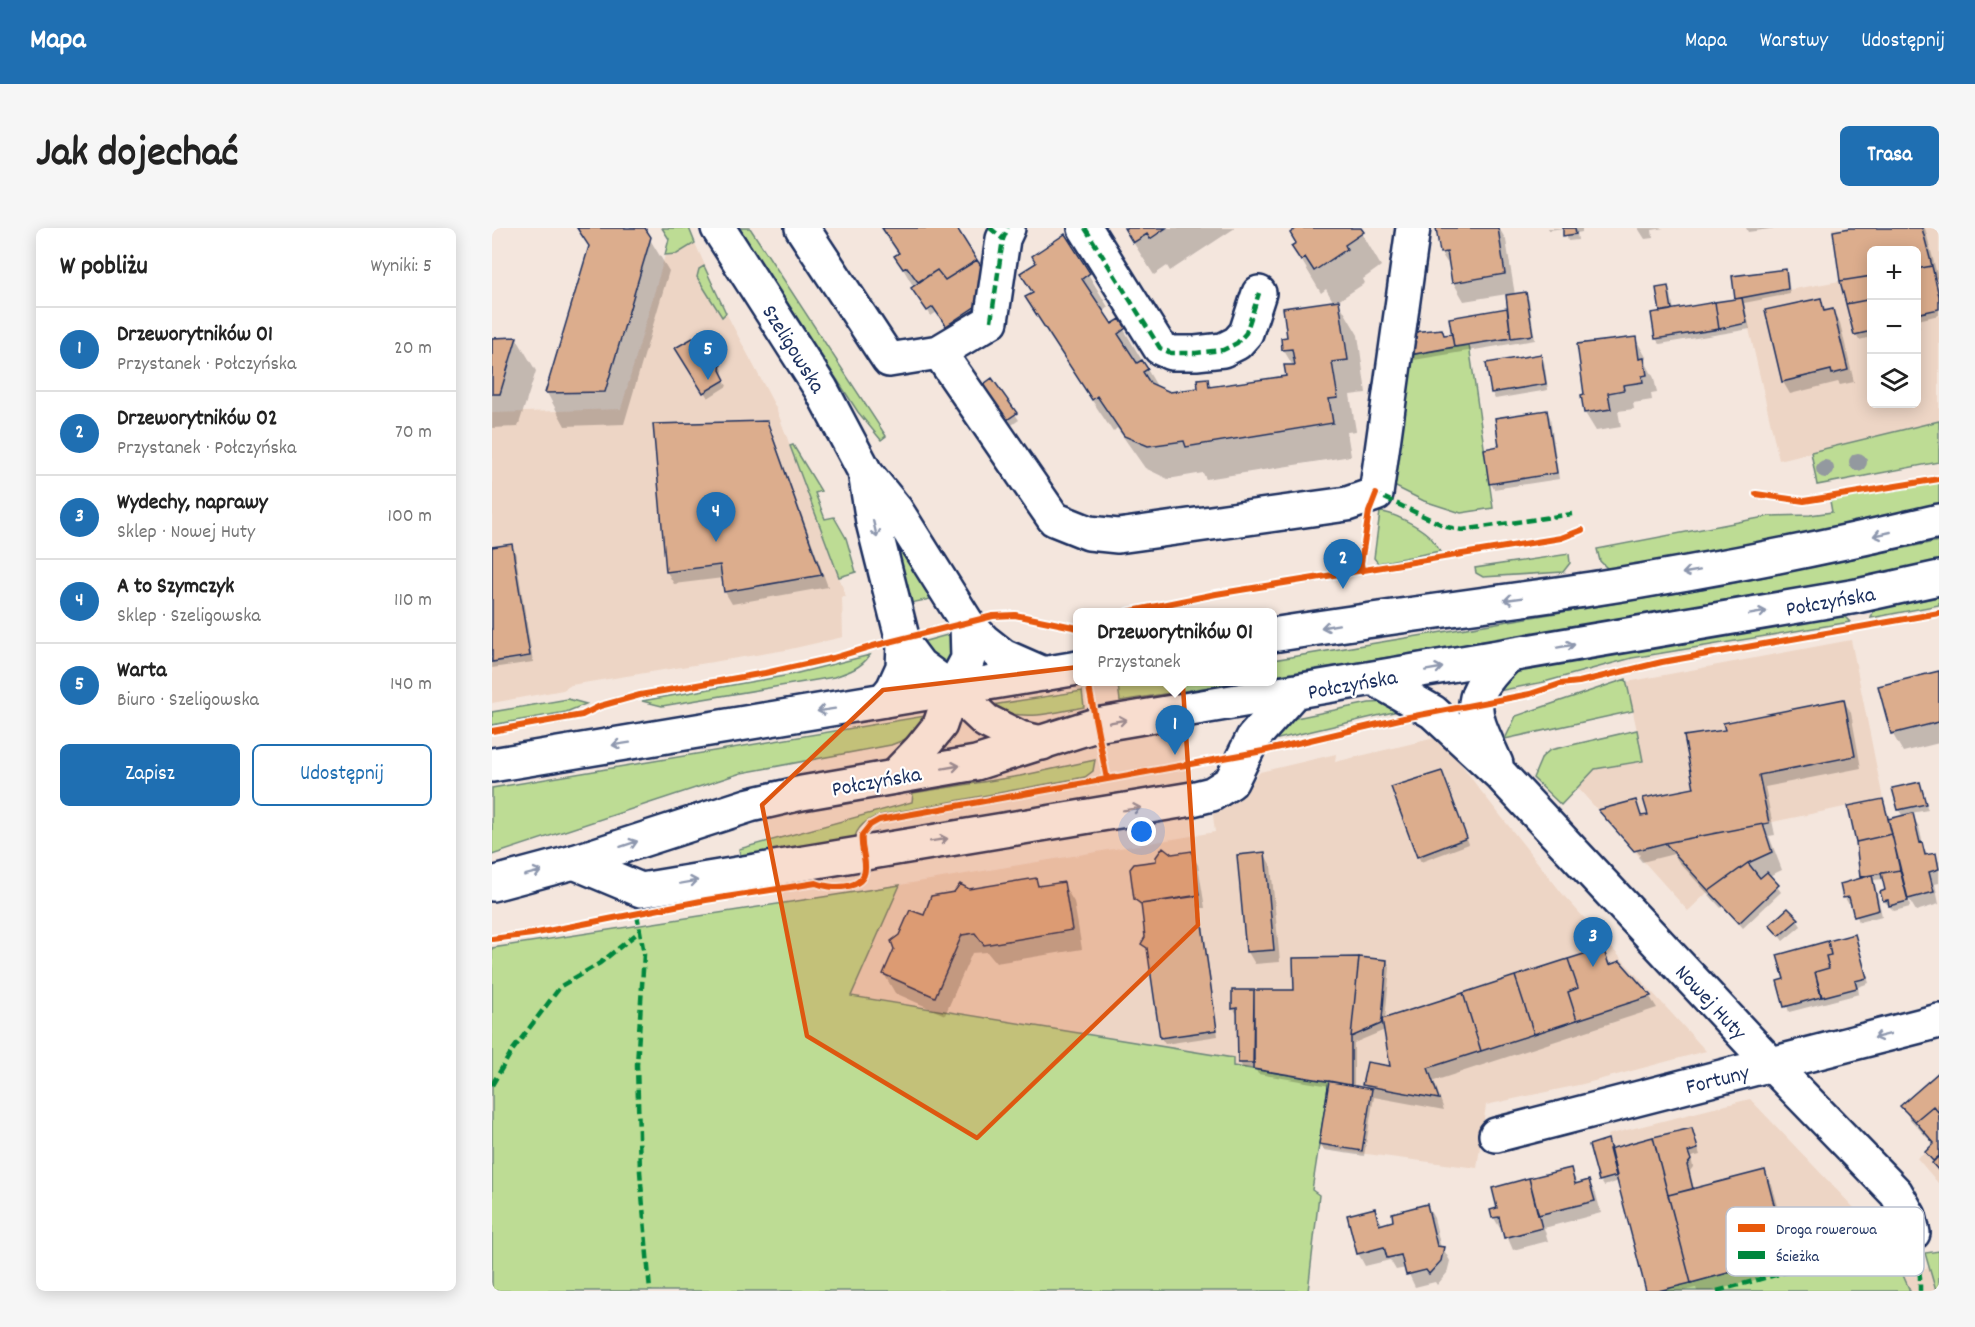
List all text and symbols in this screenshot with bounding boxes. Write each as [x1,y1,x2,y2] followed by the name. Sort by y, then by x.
[30,22,86,62] text: Mapa
[1685,27,1727,57] text: Mapa
[1760,27,1828,57] text: Warstwy
[1861,27,1945,57] text: Udostępnij
[36,126,238,186] text: Jak dojechać
[1840,126,1939,186] button: Trasa
[1867,246,1921,408] map controls
[1867,246,1921,300] button: +
[60,249,148,286] text: W pobliżu
[371,253,432,281] text: Wyniki: 5
[753,300,832,401] street label: Szeligowska
[1867,300,1921,354] button: −
[117,320,273,351] text: Drzeworytników 01
[688,330,728,380] pin: 5
[77,335,82,363] text: 1
[394,335,432,363] text: 20 m
[117,351,296,379] text: Przystanek · Połczyńska
[1867,354,1921,408] button: layers
[117,404,278,435] text: Drzeworytników 02
[75,419,84,447] text: 2
[395,419,432,447] text: 70 m
[117,435,296,463] text: Przystanek · Połczyńska
[117,488,268,519] text: Wydechy, naprawy
[696,492,736,542] pin: 4
[75,503,84,531] text: 3
[388,503,432,531] text: 100 m
[117,519,255,547] text: Sklep · Nowej Huty
[869,520,881,539] one-way arrow
[1873,529,1892,541] one-way arrow
[1324,540,1362,589] pin: 2
[1681,567,1701,578] one-way arrow
[117,572,234,603] text: A to Szymczyk
[1783,580,1878,627] street label: Połczyńska
[75,587,84,615] text: 4
[394,587,432,615] text: 110 m
[1504,594,1523,605] one-way arrow
[117,603,261,631] text: Sklep · Szeligowska
[1748,607,1768,618] one-way arrow
[1073,608,1277,686] popup
[1097,618,1253,649] text: Drzeworytników 01
[1321,620,1341,631] one-way arrow
[1556,640,1575,651] one-way arrow
[1097,649,1181,677] text: Przystanek
[117,656,167,687] text: Warta
[1305,663,1400,710] street label: Połczyńska
[1424,663,1444,674] one-way arrow
[75,671,84,699] text: 5
[390,671,432,699] text: 140 m
[117,687,259,715] text: Biuro · Szeligowska
[817,705,837,716] one-way arrow
[1156,706,1194,755] pin: 1
[1108,715,1128,726] one-way arrow
[611,739,631,750] one-way arrow
[60,744,240,806] button: Zapisz
[252,744,432,806] button: Udostępnij
[829,760,924,807] street label: Połczyńska
[941,762,961,773] one-way arrow
[1121,803,1141,814] one-way arrow
[1127,817,1156,846] your location
[929,834,949,845] one-way arrow
[619,838,638,849] one-way arrow
[523,867,542,878] one-way arrow
[678,876,698,887] one-way arrow
[1574,918,1612,967] pin: 3
[1666,959,1753,1049] street label: Nowej Huty
[1873,1030,1892,1042] one-way arrow
[1683,1058,1754,1104] street label: Fortuny
[1726,1207,1924,1276] legend
[1776,1219,1877,1242] text: Droga rowerowa
[1776,1246,1820,1269] text: Ścieżka

